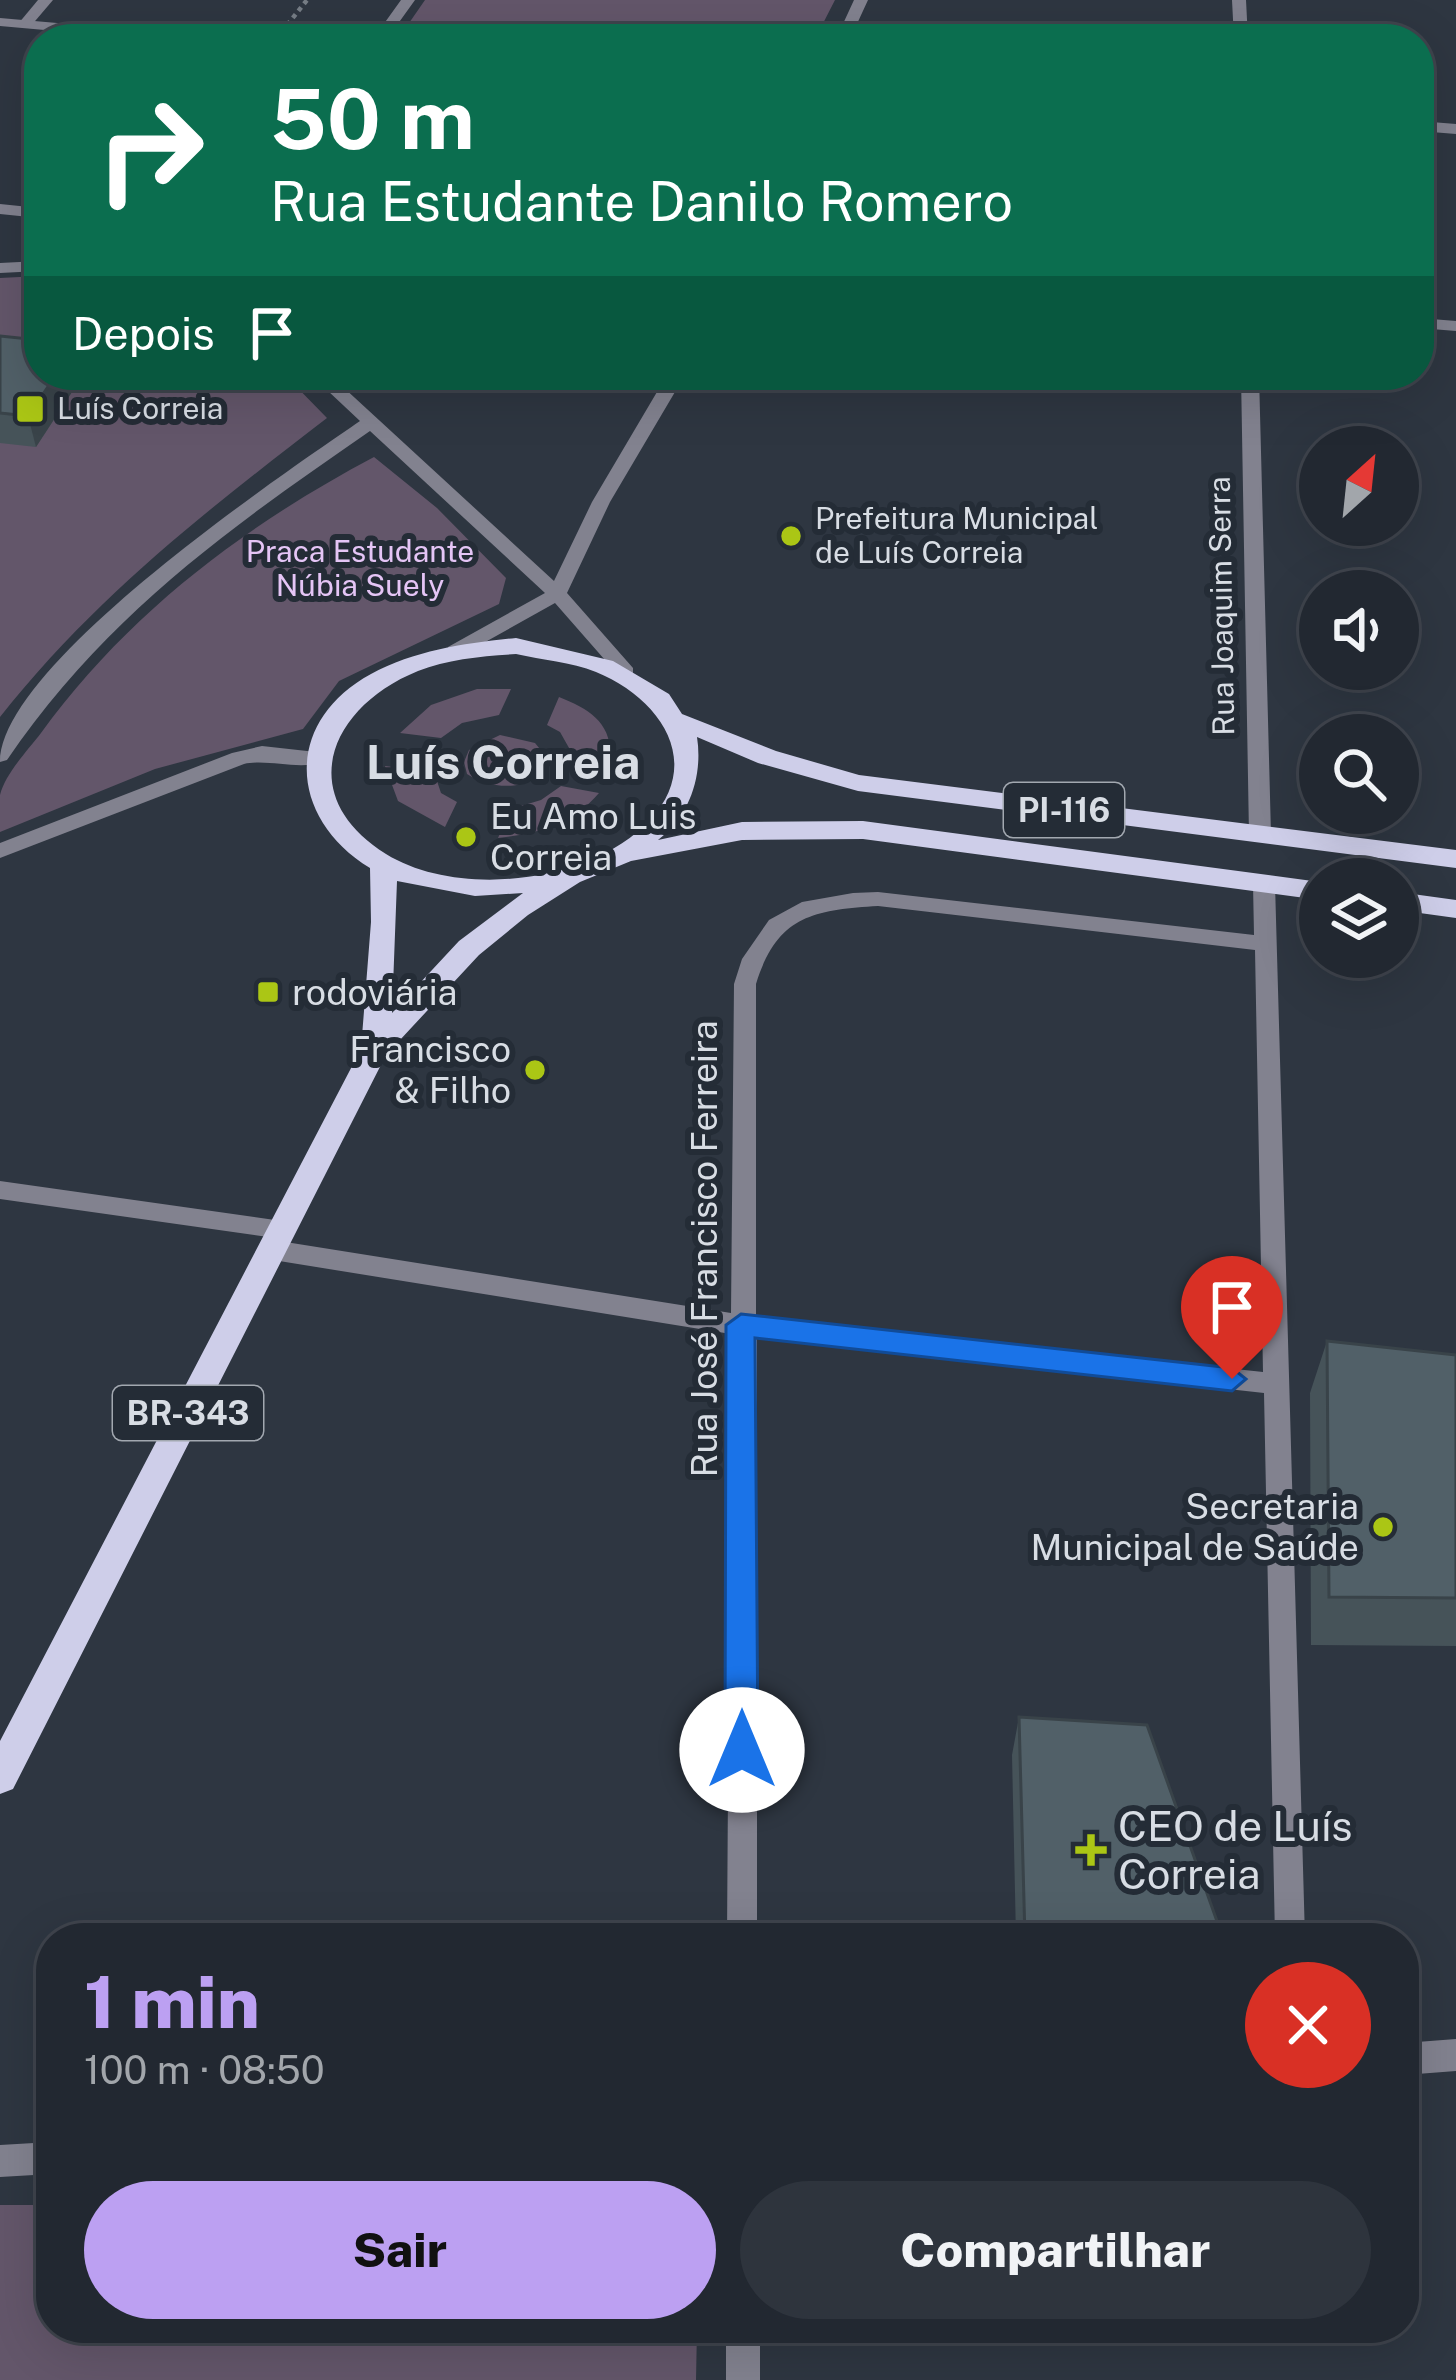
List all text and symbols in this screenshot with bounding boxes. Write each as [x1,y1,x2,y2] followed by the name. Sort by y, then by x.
[270,69,475,168] text: 50 m
[72,72,228,228] icon: right
[270,170,1013,233] text: Rua Estudante Danilo Romero
[239,300,305,366] icon: arrive
[72,307,215,360] text: Depois
[57,390,223,426] place label: Luís Correia
[14,393,46,425] marker: Luís Correia
[1299,426,1419,546] north arrow
[1299,426,1419,978] map controls
[1201,476,1241,736] street label: Rua Joaquim Serra
[815,500,1098,570] place label: Prefeitura Municipal de Luís Correia
[778,523,804,549] marker: Prefeitura Municipal de Luís Correia
[246,533,474,603] park label: Praca Estudante Núbia Suely
[1299,570,1419,690] button: sound
[1299,714,1419,834] button: search
[366,733,640,790] district label: Luís Correia
[1004,783,1124,837] road number: PI-116
[490,795,696,878] place label: Eu Amo Luis Correia
[453,824,479,850] marker: Eu Amo Luis Correia
[1299,858,1419,978] button: layers
[292,971,457,1013] place label: rodoviária
[255,979,281,1005] marker: rodoviária
[683,1020,725,1478] street label: Rua José Francisco Ferreira
[349,1028,511,1111] place label: Francisco & Filho
[522,1057,548,1083] marker: Francisco & Filho
[1181,1256,1283,1379] pin
[1199,1274,1265,1340] icon: arrive
[113,1386,263,1440] road number: BR-343
[1030,1485,1359,1568] place label: Secretaria Municipal de Saúde
[1370,1514,1396,1540] marker: Secretaria Municipal de Saúde
[679,1687,805,1813] position arrow
[1118,1801,1353,1898] place label: CEO de Luís Correia
[1075,1834,1107,1866] marker: CEO de Luís Correia
[84,1960,260,2044] text: 1 min
[1245,1962,1371,2088] button: close
[84,2047,325,2093] text: 100 m · 08:50
[84,2181,716,2319] button: Sair
[740,2181,1371,2319] button: Compartilhar

